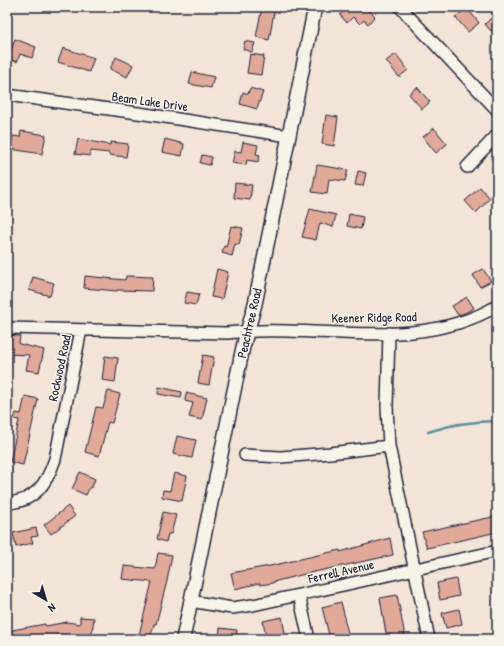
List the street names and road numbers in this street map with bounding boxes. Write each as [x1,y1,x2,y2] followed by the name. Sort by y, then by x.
[111,87,189,115] street label: Beam Lake Drive
[232,286,266,360] street label: Peachtree Road
[331,307,417,327] street label: Keener Ridge Road
[43,333,75,403] street label: Rockwood Road
[305,555,376,588] street label: Ferrell Avenue

